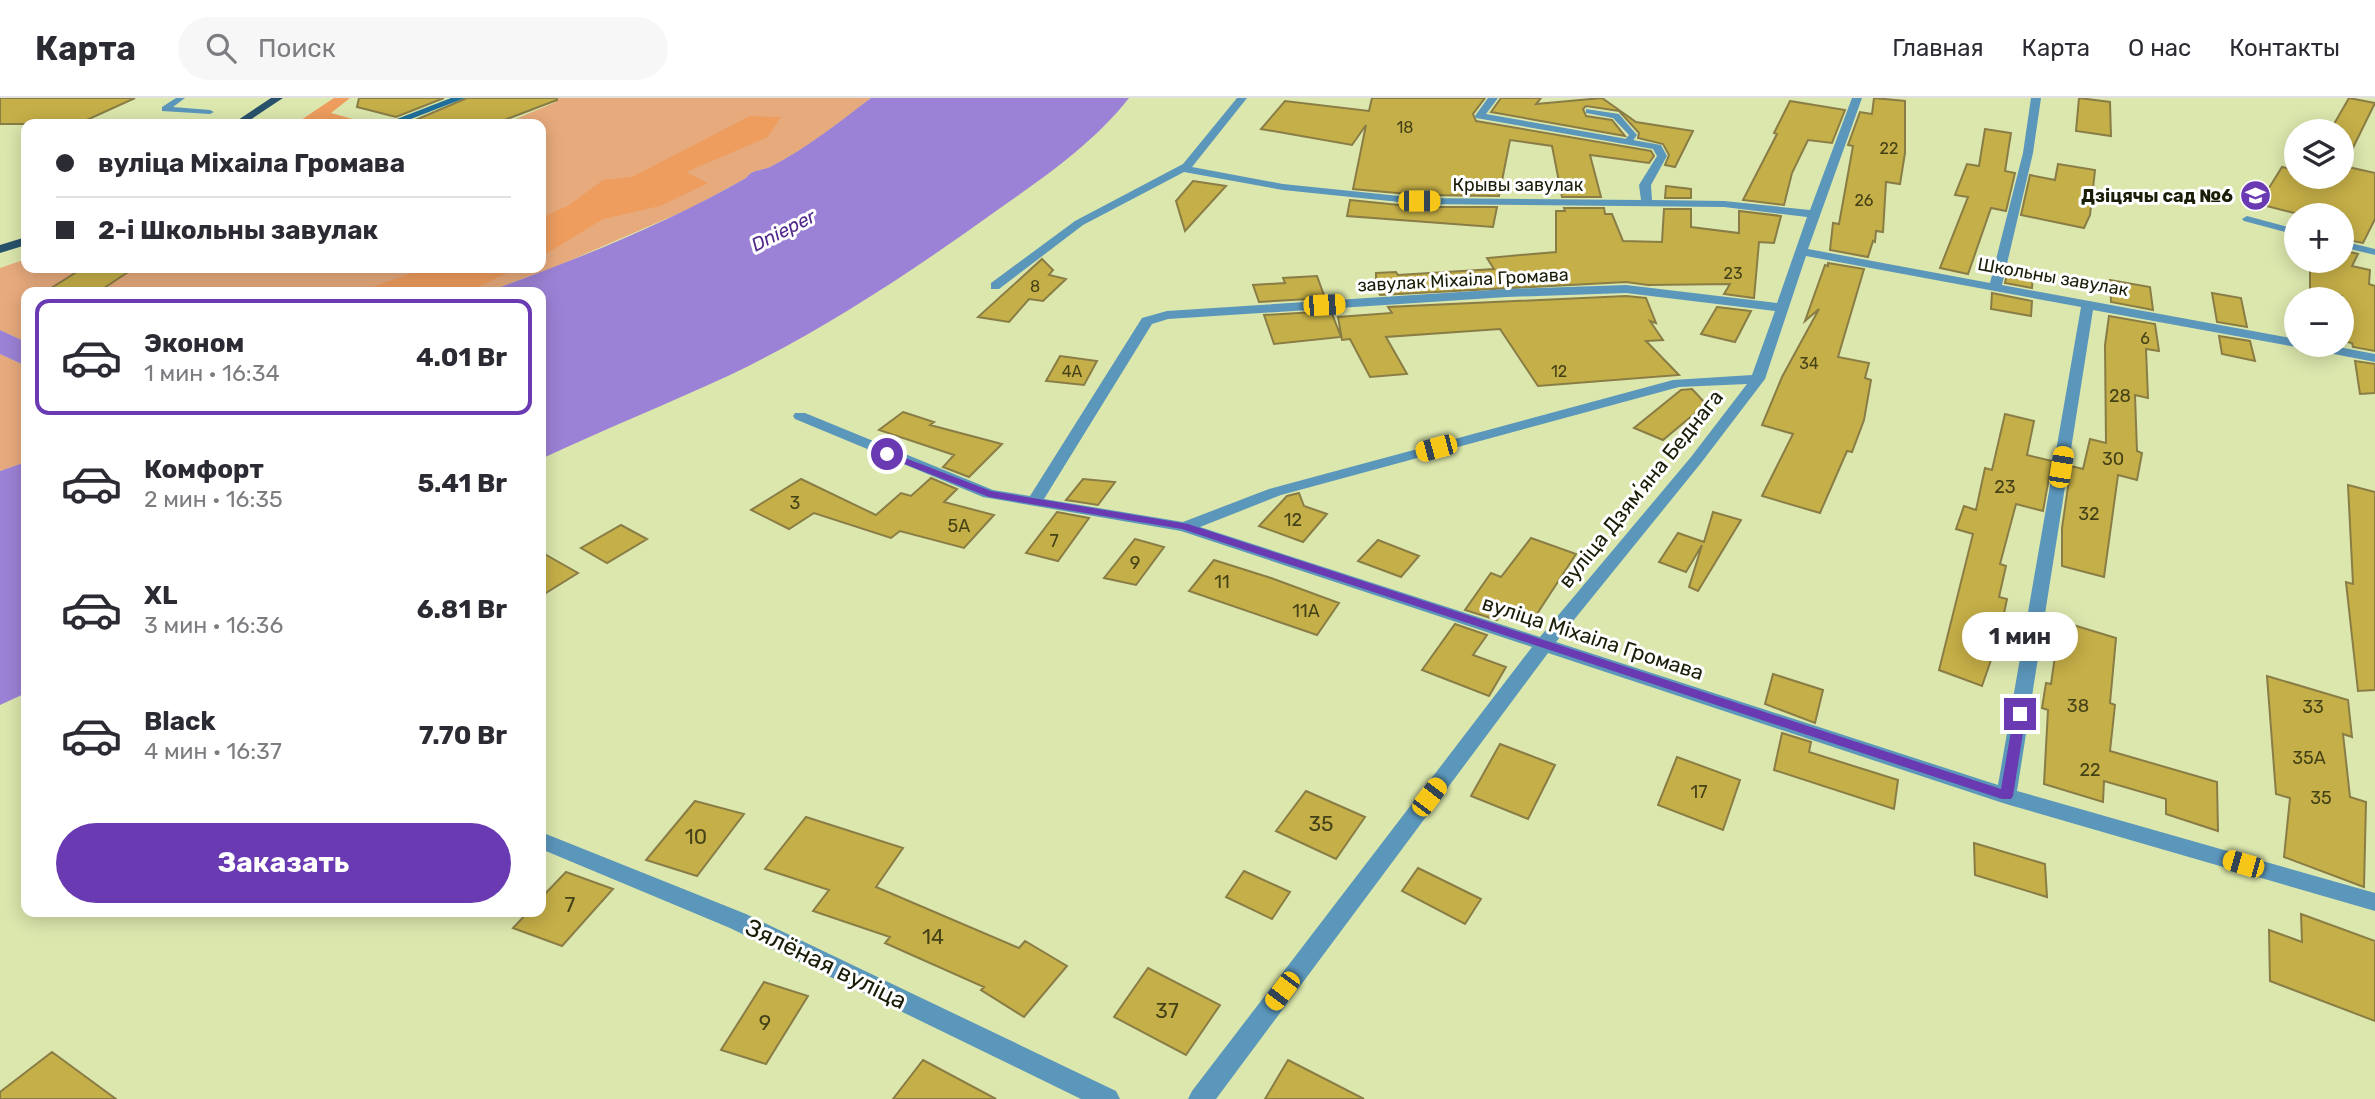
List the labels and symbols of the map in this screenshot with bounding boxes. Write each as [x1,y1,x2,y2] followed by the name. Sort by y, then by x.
[1396,118,1414,137] house number: 18
[1880,139,1898,158] house number: 22
[1453,174,1584,196] street label: Крывы завулак
[2239,179,2273,213] school or university icon: Дзіцячы сад №6
[2081,185,2233,207] place label: Дзіцячы сад №6
[1399,191,1441,212] car
[1854,191,1874,210] house number: 26
[747,204,820,256] water label: Dnieper
[1976,253,2130,301] street label: Школьны завулак
[1357,263,1569,297] street label: завулак Міхаіла Громава
[1723,264,1743,283] house number: 23
[1030,277,1040,296] house number: 8
[1303,293,1346,317] car
[2140,329,2150,348] house number: 6
[1799,354,1819,373] house number: 34
[1062,362,1083,381] house number: 4А
[1551,362,1567,381] house number: 12
[1553,385,1728,593] street label: вуліца Дзямʼяна Беднага
[2109,385,2131,407] house number: 28
[1413,432,1460,464] car
[871,438,903,470] route start
[2048,445,2075,489] car
[2102,448,2124,470] house number: 30
[1994,476,2016,498] house number: 23
[790,492,800,514] house number: 3
[2078,503,2100,525] house number: 32
[1284,509,1302,531] house number: 12
[948,515,970,537] house number: 5А
[1049,530,1059,552] house number: 7
[1130,552,1140,574] house number: 9
[1214,571,1230,593] house number: 11
[1479,590,1707,685] street label: вуліца Міхаіла Громава
[1292,600,1320,622] house number: 11А
[1962,612,2078,662] callout: 1 мин
[2067,695,2089,717] house number: 38
[2302,696,2324,718] house number: 33
[2004,698,2036,730] route end
[2292,747,2326,769] house number: 35А
[2079,759,2101,781] house number: 22
[1408,774,1451,820] car
[1691,781,1707,803] house number: 17
[2310,787,2332,809] house number: 35
[1308,811,1334,836] house number: 35
[685,824,707,849] house number: 10
[2220,848,2267,880] car
[565,892,576,917] house number: 7
[741,913,911,1015] street label: Зялёная вуліца
[922,924,944,949] house number: 14
[1261,968,1304,1014] car
[1155,998,1179,1023] house number: 37
[759,1010,771,1035] house number: 9

